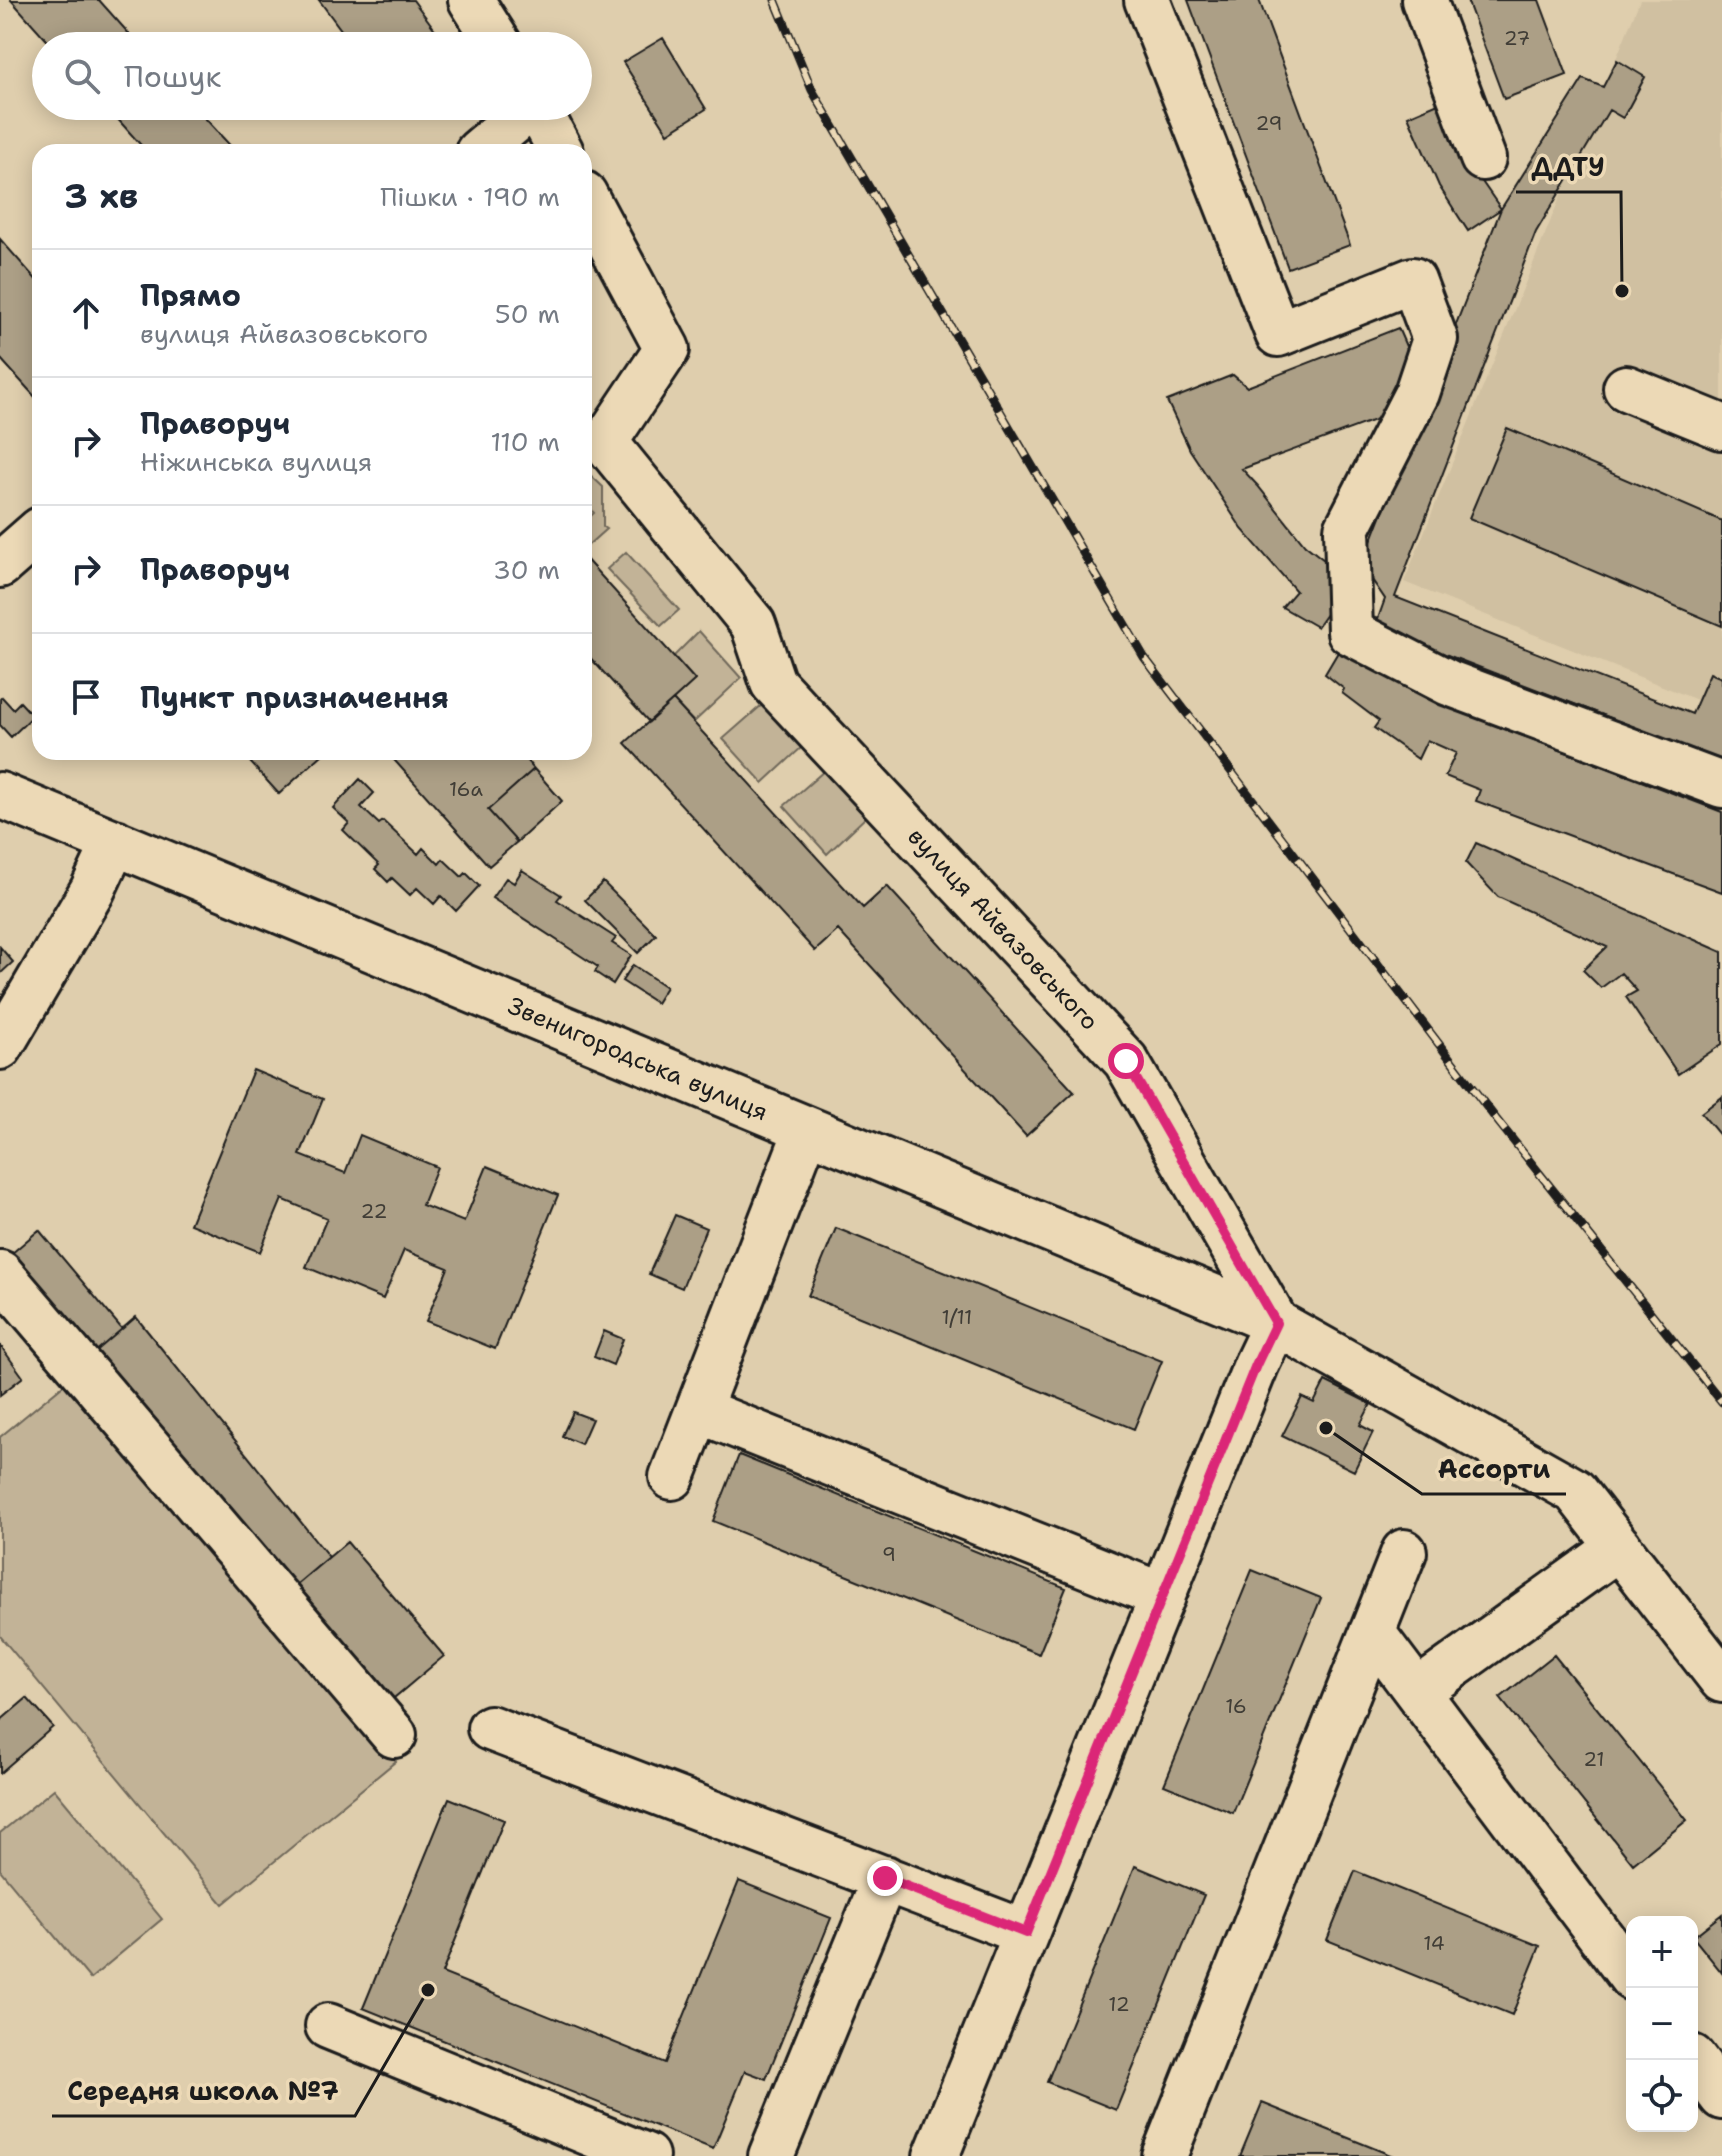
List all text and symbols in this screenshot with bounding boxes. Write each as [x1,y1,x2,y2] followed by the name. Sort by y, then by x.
[1504,25,1530,51] house number: 27
[32,32,592,120] search box
[60,54,104,98] icon: search
[124,56,221,97] text: Пошук
[1256,110,1282,136] house number: 29
[1516,142,1621,192] callout: ДДТУ
[1531,149,1605,184] text: ДДТУ
[64,173,138,219] text: 3 хв
[380,179,560,214] text: Пішки · 190 m
[140,275,241,316] text: Прямо
[64,291,108,335] icon: ahead
[495,296,560,331] text: 50 m
[140,316,428,351] text: вулиця Айвазовського
[140,403,290,444] text: Праворуч
[64,419,108,463] icon: right
[490,424,560,459] text: 110 m
[140,444,372,479] text: Ніжинська вулиця
[64,547,108,591] icon: right
[140,549,290,590] text: Праворуч
[493,552,560,587] text: 30 m
[64,675,108,719] icon: arrive
[140,677,449,718] text: Пункт призначення
[449,776,484,802] house number: 16а
[901,821,1105,1037] street label: вулиця Айвазовського
[503,990,773,1128] street label: Звенигородська вулиця
[1108,1043,1144,1079] route start
[361,1198,388,1224] house number: 22
[942,1304,972,1330] house number: 1/11
[1422,1444,1566,1494] callout: Ассорти
[1438,1451,1550,1486] text: Ассорти
[882,1541,896,1567] house number: 9
[1225,1693,1247,1719] house number: 16
[1583,1746,1605,1772] house number: 21
[867,1860,903,1896] route end
[1626,1916,1698,2132] map controls
[1626,1916,1698,1988] button: +
[1423,1930,1445,1956] house number: 14
[1626,1988,1698,2060] button: −
[1108,1991,1130,2017] house number: 12
[1626,2060,1698,2132] button: locate
[52,2066,355,2116] callout: Середня школа №7
[67,2073,339,2108] text: Середня школа №7

